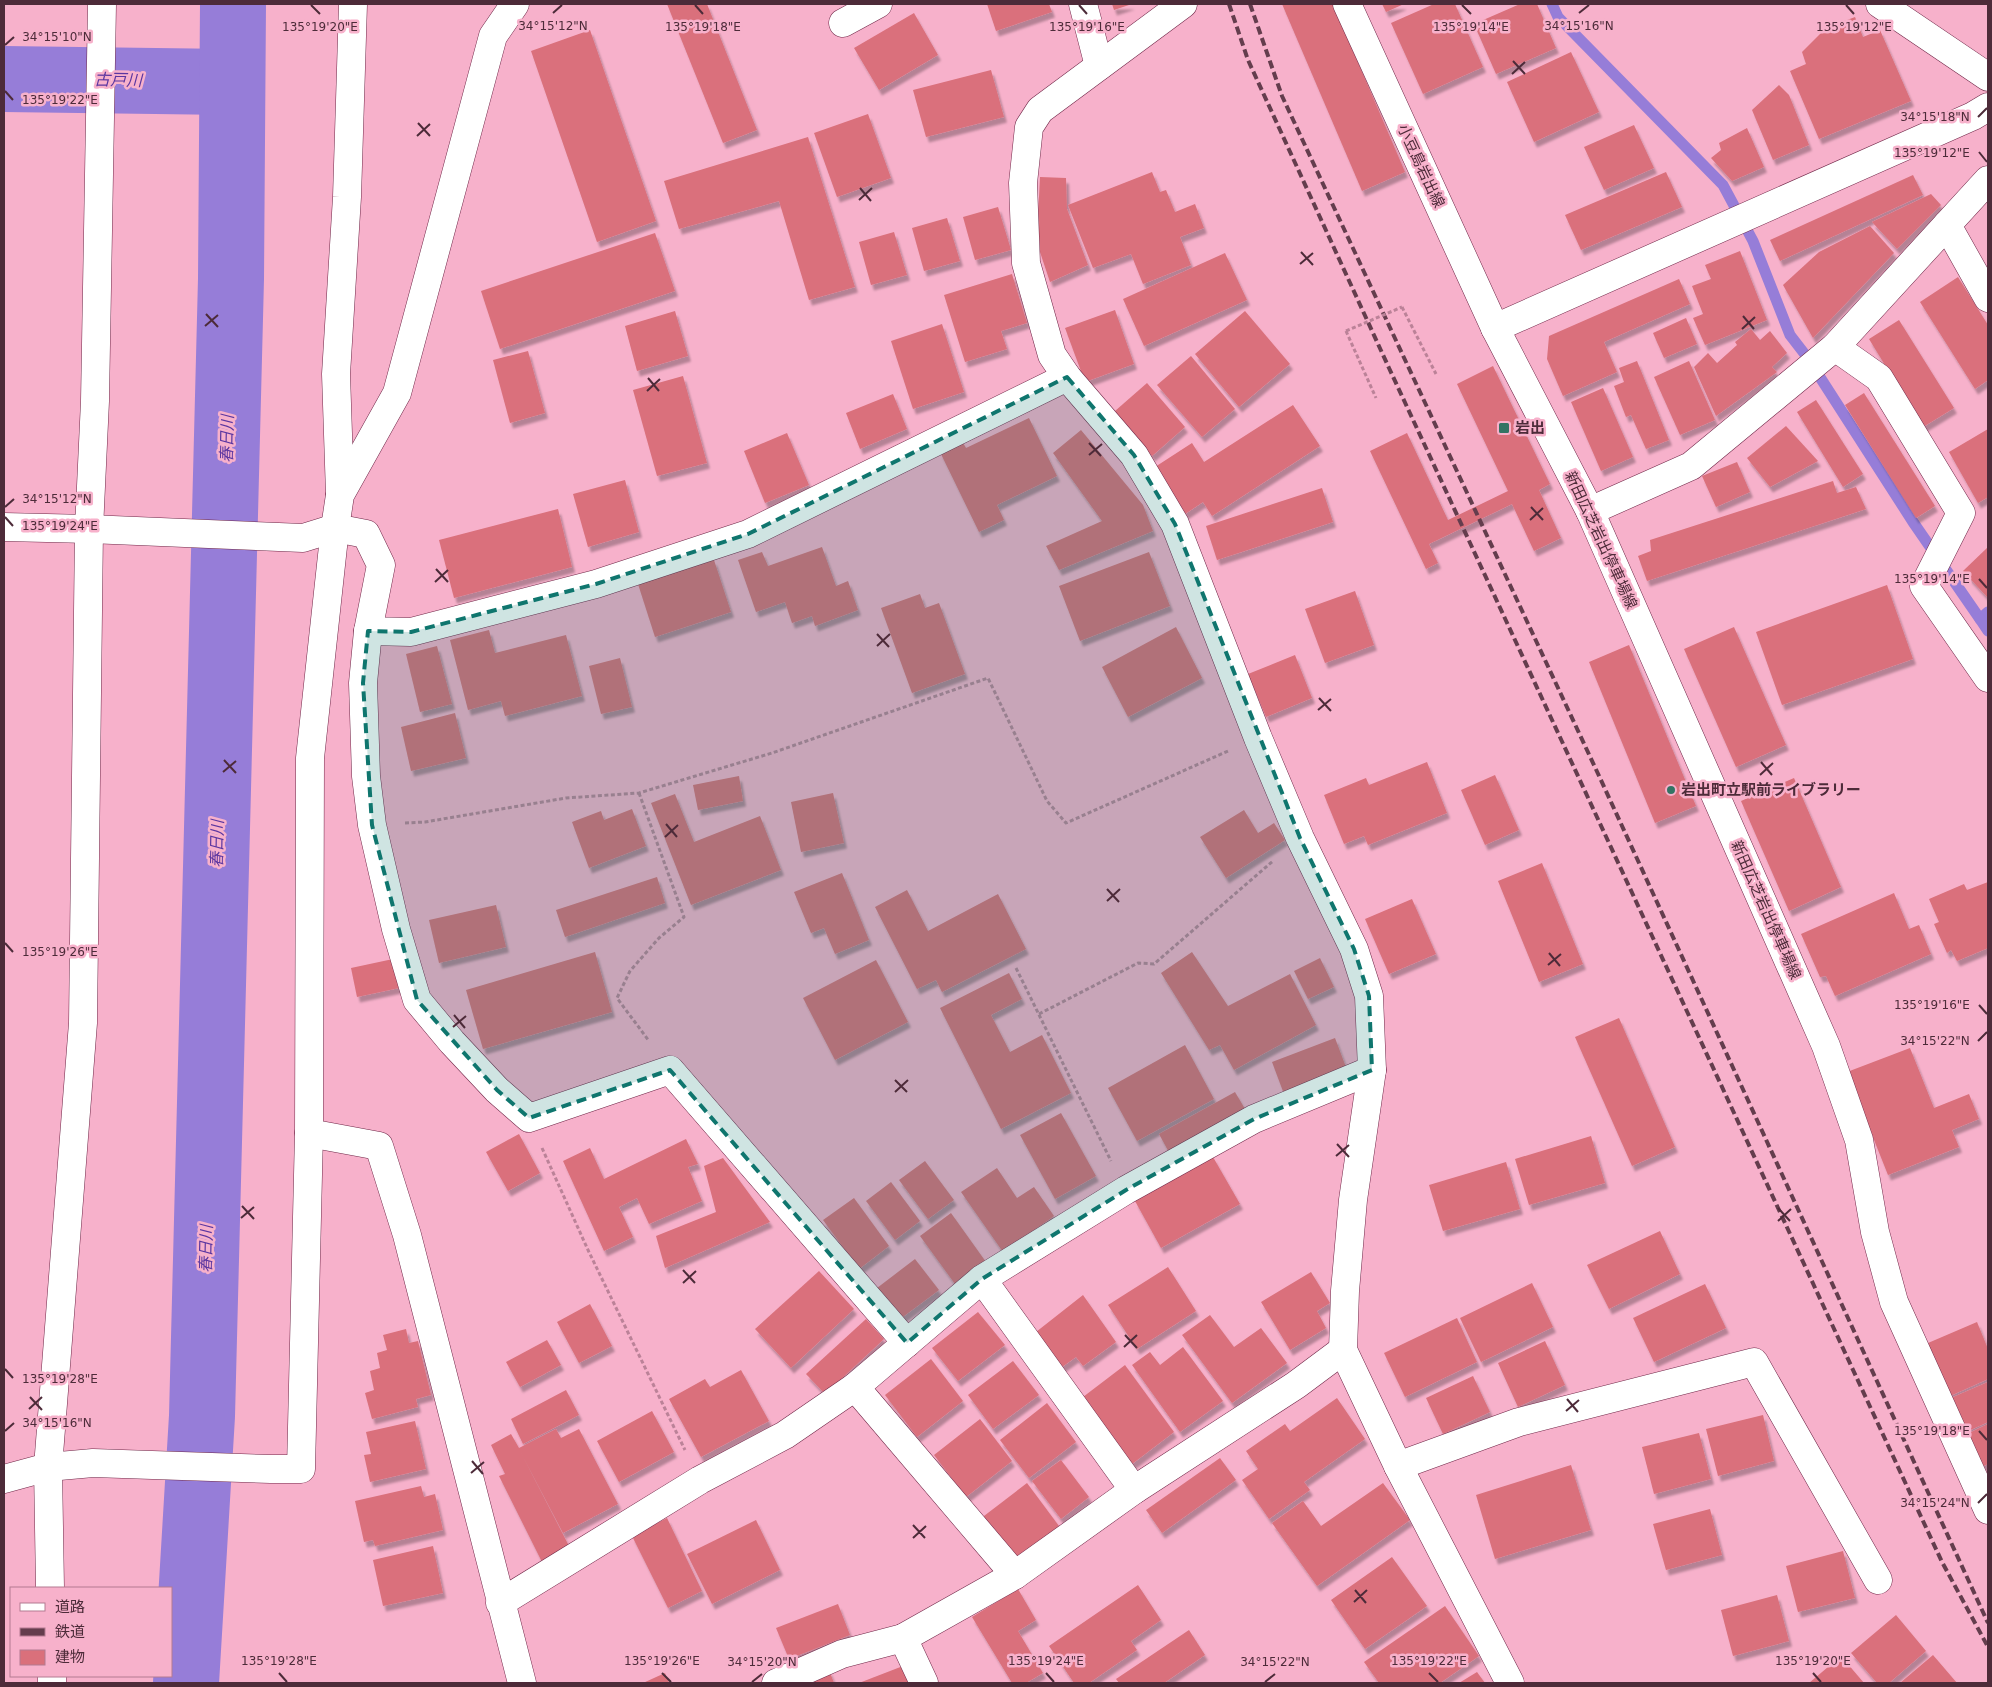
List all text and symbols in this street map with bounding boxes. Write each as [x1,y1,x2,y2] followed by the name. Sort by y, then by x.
[518,19,588,33] text: 34°15'12"N
[1544,19,1614,33] text: 34°15'16"N
[282,20,358,34] text: 135°19'20"E
[665,20,741,34] text: 135°19'18"E
[1049,20,1125,34] text: 135°19'16"E
[1433,20,1509,34] text: 135°19'14"E
[1816,20,1892,34] text: 135°19'12"E
[22,30,92,44] text: 34°15'10"N
[94,70,144,90] water label: 古戸川
[22,93,98,107] text: 135°19'22"E
[1900,110,1970,124] text: 34°15'18"N
[1394,121,1448,211] street label: 小豆島岩出線
[1894,146,1970,160] text: 135°19'12"E
[217,413,237,463] water label: 春日川
[1515,419,1545,437] place label: 岩出
[1497,421,1511,435] marker: 岩出
[1561,468,1641,612] street label: 新田広芝岩出停車場線
[22,492,92,506] text: 34°15'12"N
[22,519,98,533] text: 135°19'24"E
[1894,572,1970,586] text: 135°19'14"E
[1681,781,1861,799] place label: 岩出町立駅前ライブラリー
[1665,784,1677,796] marker: 岩出町立駅前ライブラリー
[207,818,227,868] water label: 春日川
[1727,838,1805,982] street label: 新田広芝岩出停車場線
[22,945,98,959] text: 135°19'26"E
[1894,998,1970,1012] text: 135°19'16"E
[1900,1034,1970,1048] text: 34°15'22"N
[196,1223,216,1273] water label: 春日川
[22,1372,98,1386] text: 135°19'28"E
[22,1416,92,1430] text: 34°15'16"N
[1894,1424,1970,1438] text: 135°19'18"E
[1900,1496,1970,1510] text: 34°15'24"N
[10,1587,172,1677] legend
[55,1598,85,1616] text: 道路
[55,1623,85,1641] text: 鉄道
[55,1648,85,1666] text: 建物
[241,1654,317,1668] text: 135°19'28"E
[624,1654,700,1668] text: 135°19'26"E
[1008,1654,1084,1668] text: 135°19'24"E
[1391,1654,1467,1668] text: 135°19'22"E
[1775,1654,1851,1668] text: 135°19'20"E
[727,1655,797,1669] text: 34°15'20"N
[1240,1655,1310,1669] text: 34°15'22"N

